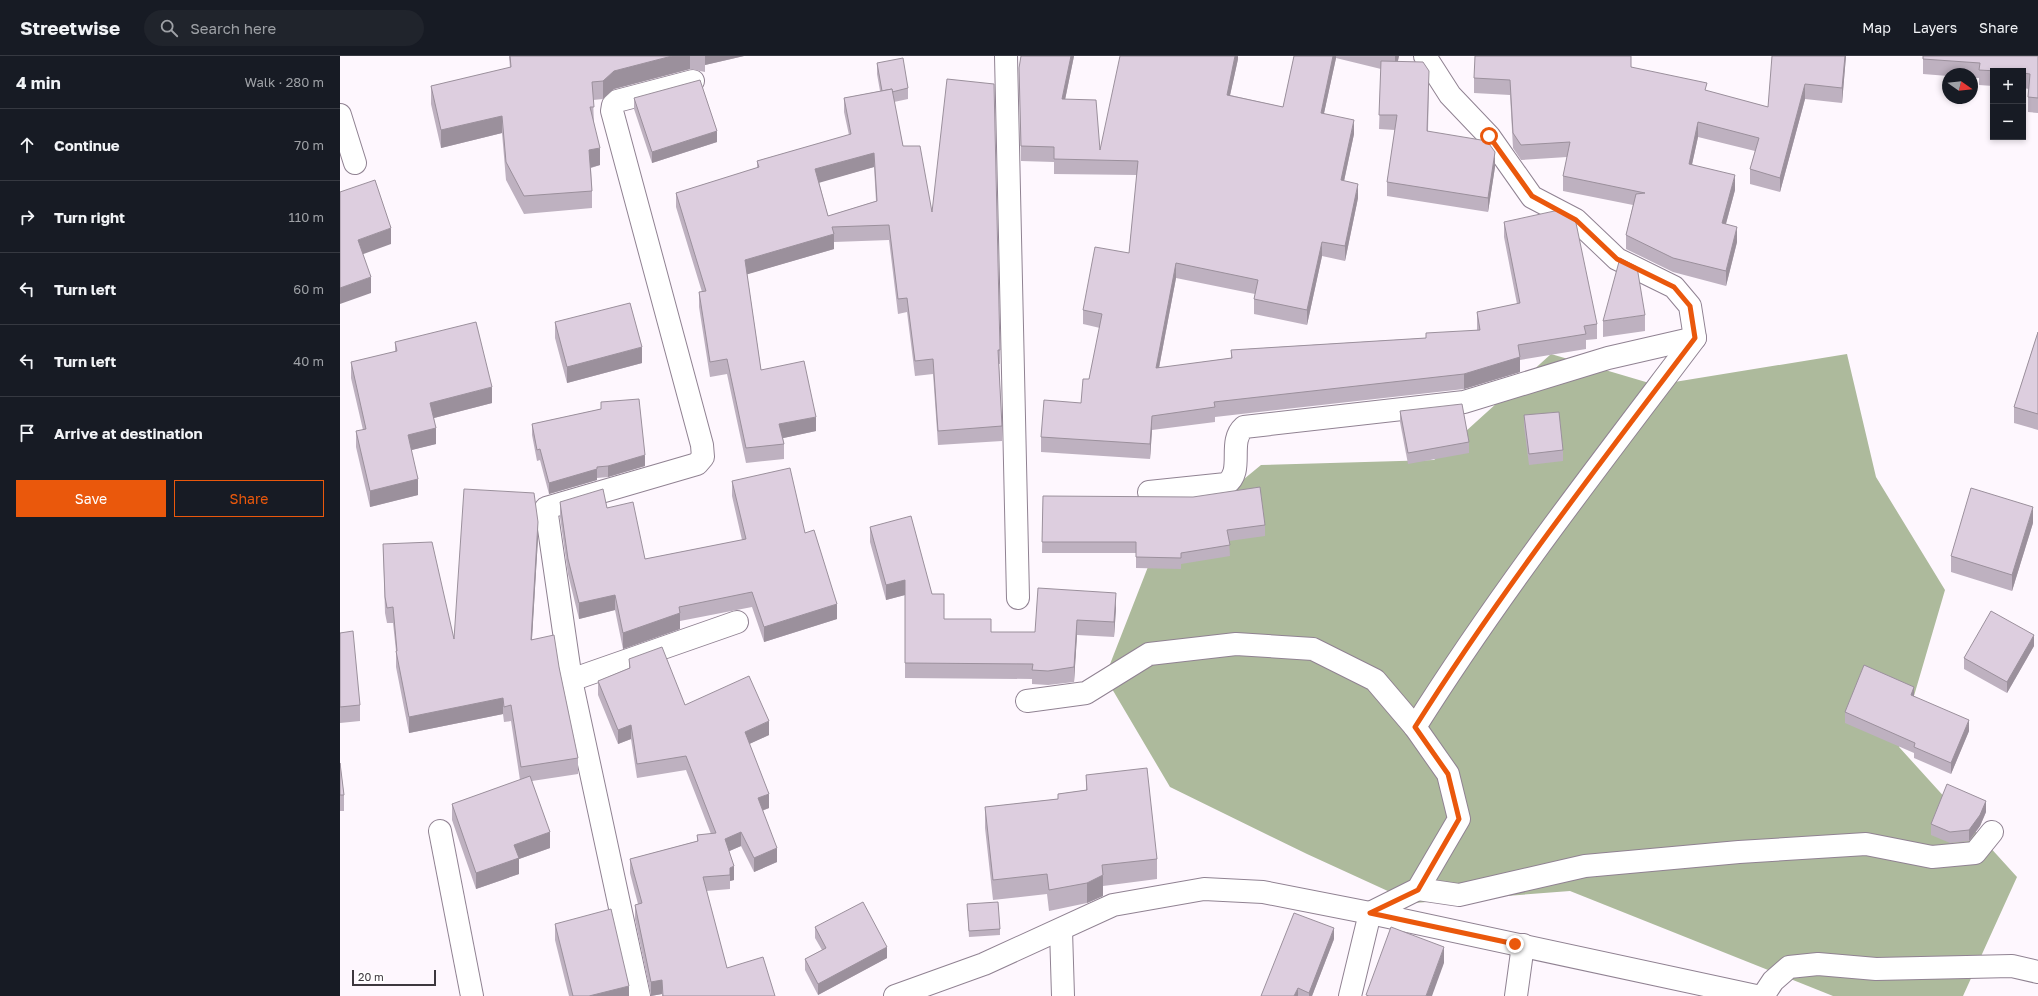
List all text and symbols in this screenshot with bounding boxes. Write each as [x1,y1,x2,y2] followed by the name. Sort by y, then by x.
[144,10,424,46] search box
[20,16,120,39] text: Streetwise
[158,17,180,39] icon: search
[190,19,276,37] text: Search here
[1862,19,1891,36] text: Map
[1913,19,1957,36] text: Layers
[1979,19,2018,36] text: Share
[1942,68,1978,104] north arrow
[1990,68,2026,140] map controls
[1990,68,2026,104] button: +
[16,72,61,93] text: 4 min
[245,74,324,90] text: Walk · 280 m
[1990,104,2026,140] button: −
[1480,127,1498,145] route start
[16,134,38,156] icon: ahead
[54,136,120,154] text: Continue
[294,137,324,153] text: 70 m
[16,206,38,228] icon: right
[54,208,125,226] text: Turn right
[289,209,324,225] text: 110 m
[16,278,38,300] icon: left
[54,280,116,298] text: Turn left
[293,281,324,297] text: 60 m
[16,350,38,372] icon: left
[54,352,116,370] text: Turn left
[293,353,324,369] text: 40 m
[16,422,38,444] icon: arrive
[54,424,203,442] text: Arrive at destination
[16,480,166,517] button: Save
[174,480,324,517] button: Share
[1506,935,1524,953] route end
[352,968,436,987] scale bar
[358,970,384,983] text: 20 m

